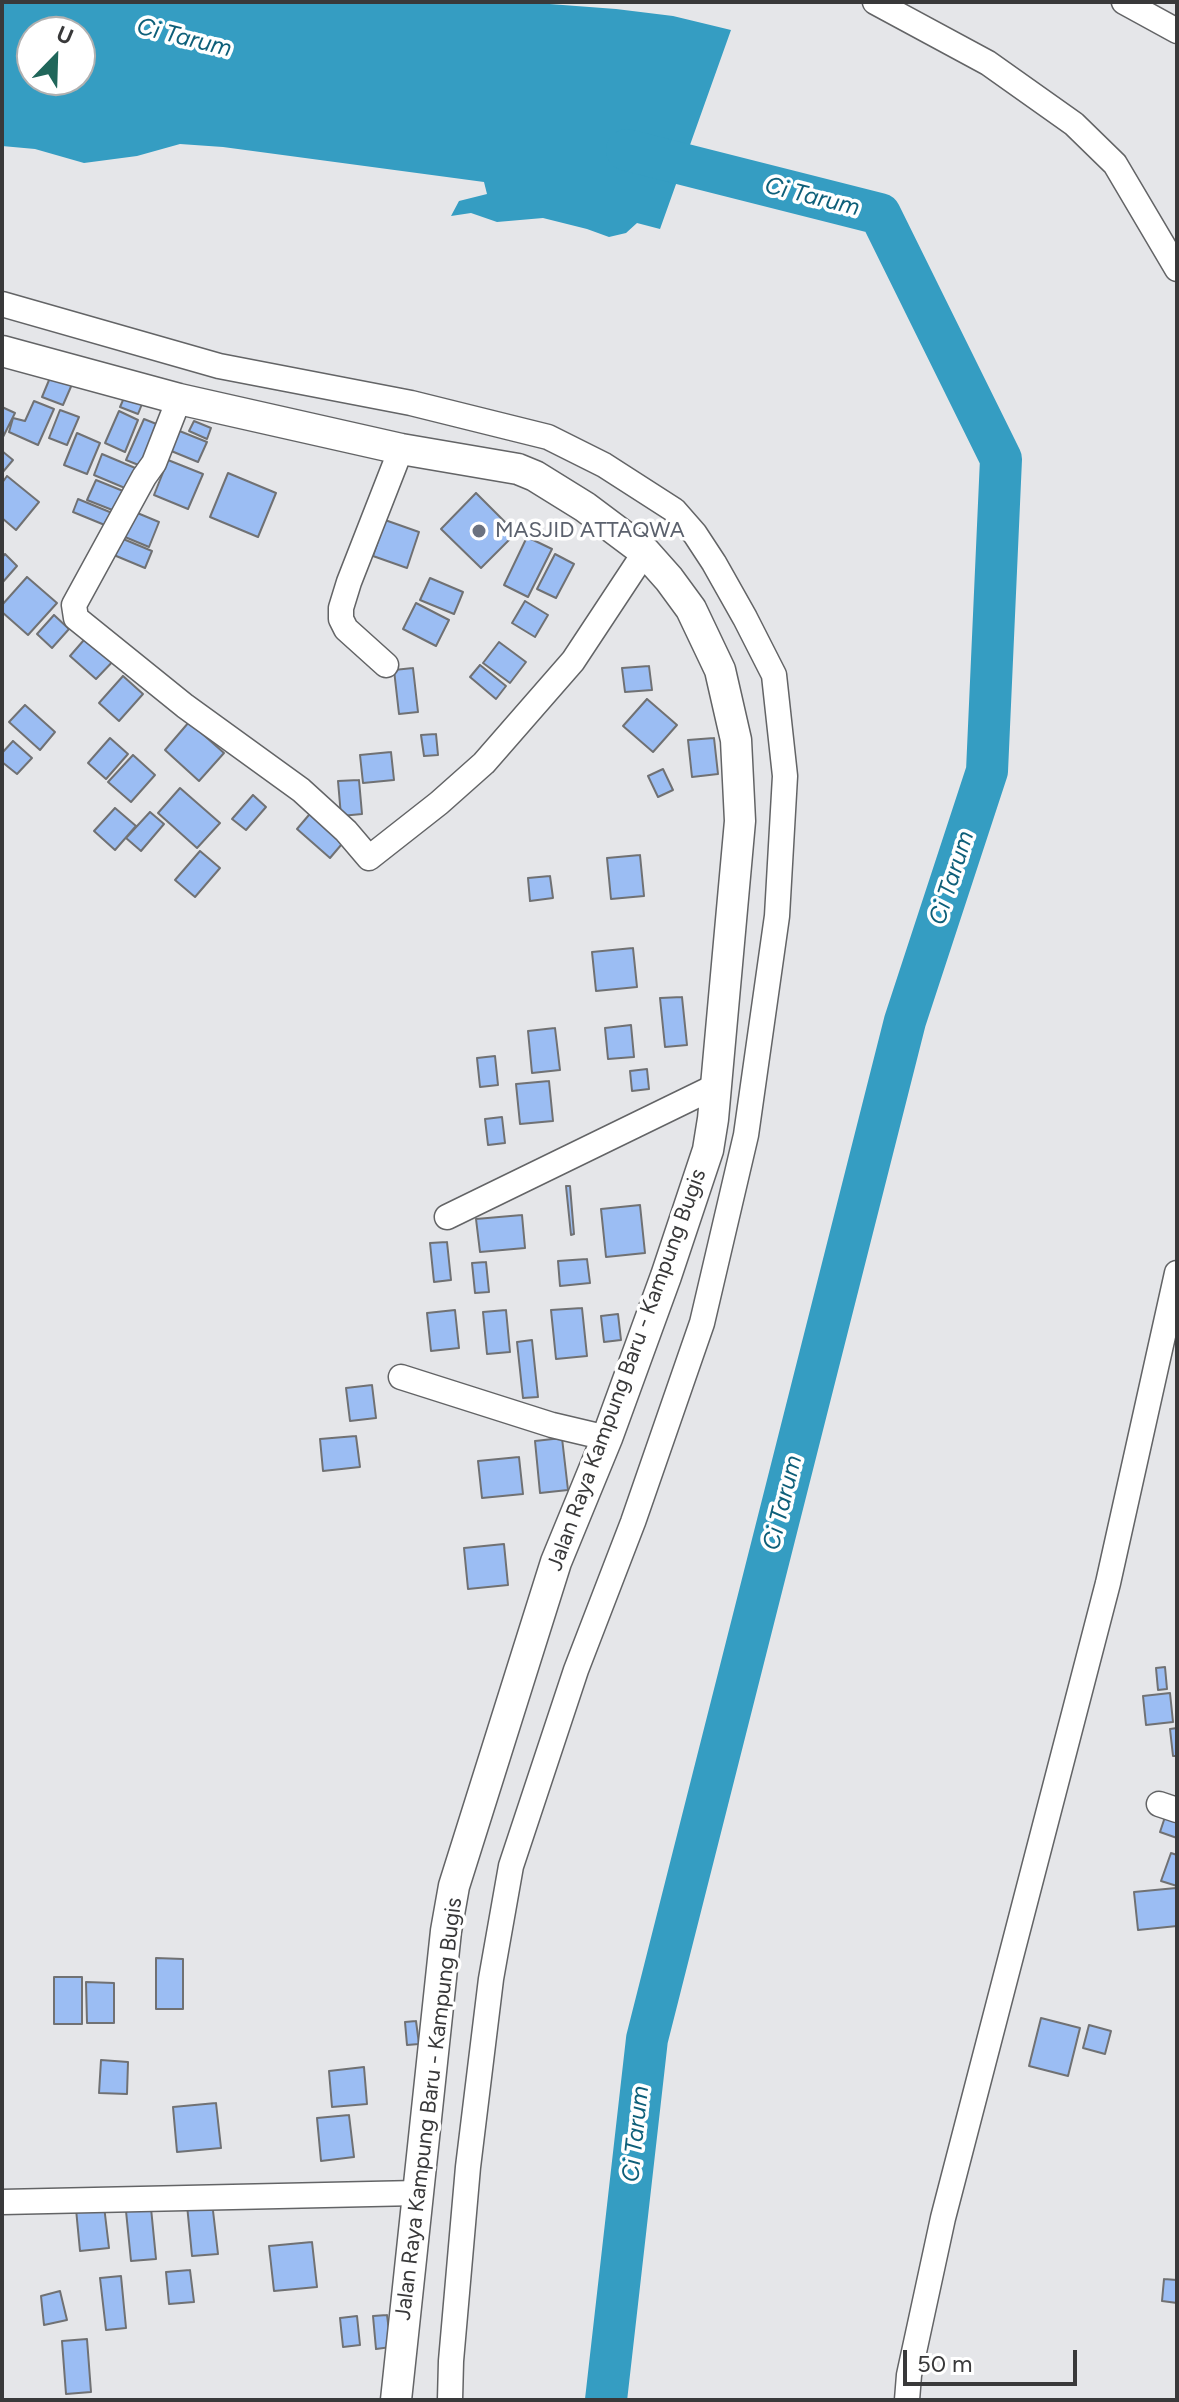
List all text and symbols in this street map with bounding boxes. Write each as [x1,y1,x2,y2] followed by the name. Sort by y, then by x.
[134,12,234,64] water label: Ci Tarum
[16,16,96,96] north arrow
[52,20,77,51] text: U
[762,171,862,223] water label: Ci Tarum
[495,518,685,544] place label: MASJID ATTAQWA
[470,522,488,540] marker: MASJID ATTAQWA
[923,828,981,928] water label: Ci Tarum
[542,1165,712,1575] street label: Jalan Raya Kampung Baru - Kampung Bugis
[757,1453,809,1553] water label: Ci Tarum
[390,1896,468,2322] street label: Jalan Raya Kampung Baru - Kampung Bugis
[617,2084,655,2184] water label: Ci Tarum
[907,2334,1081,2384] scale bar
[917,2349,973,2378] text: 50 m

